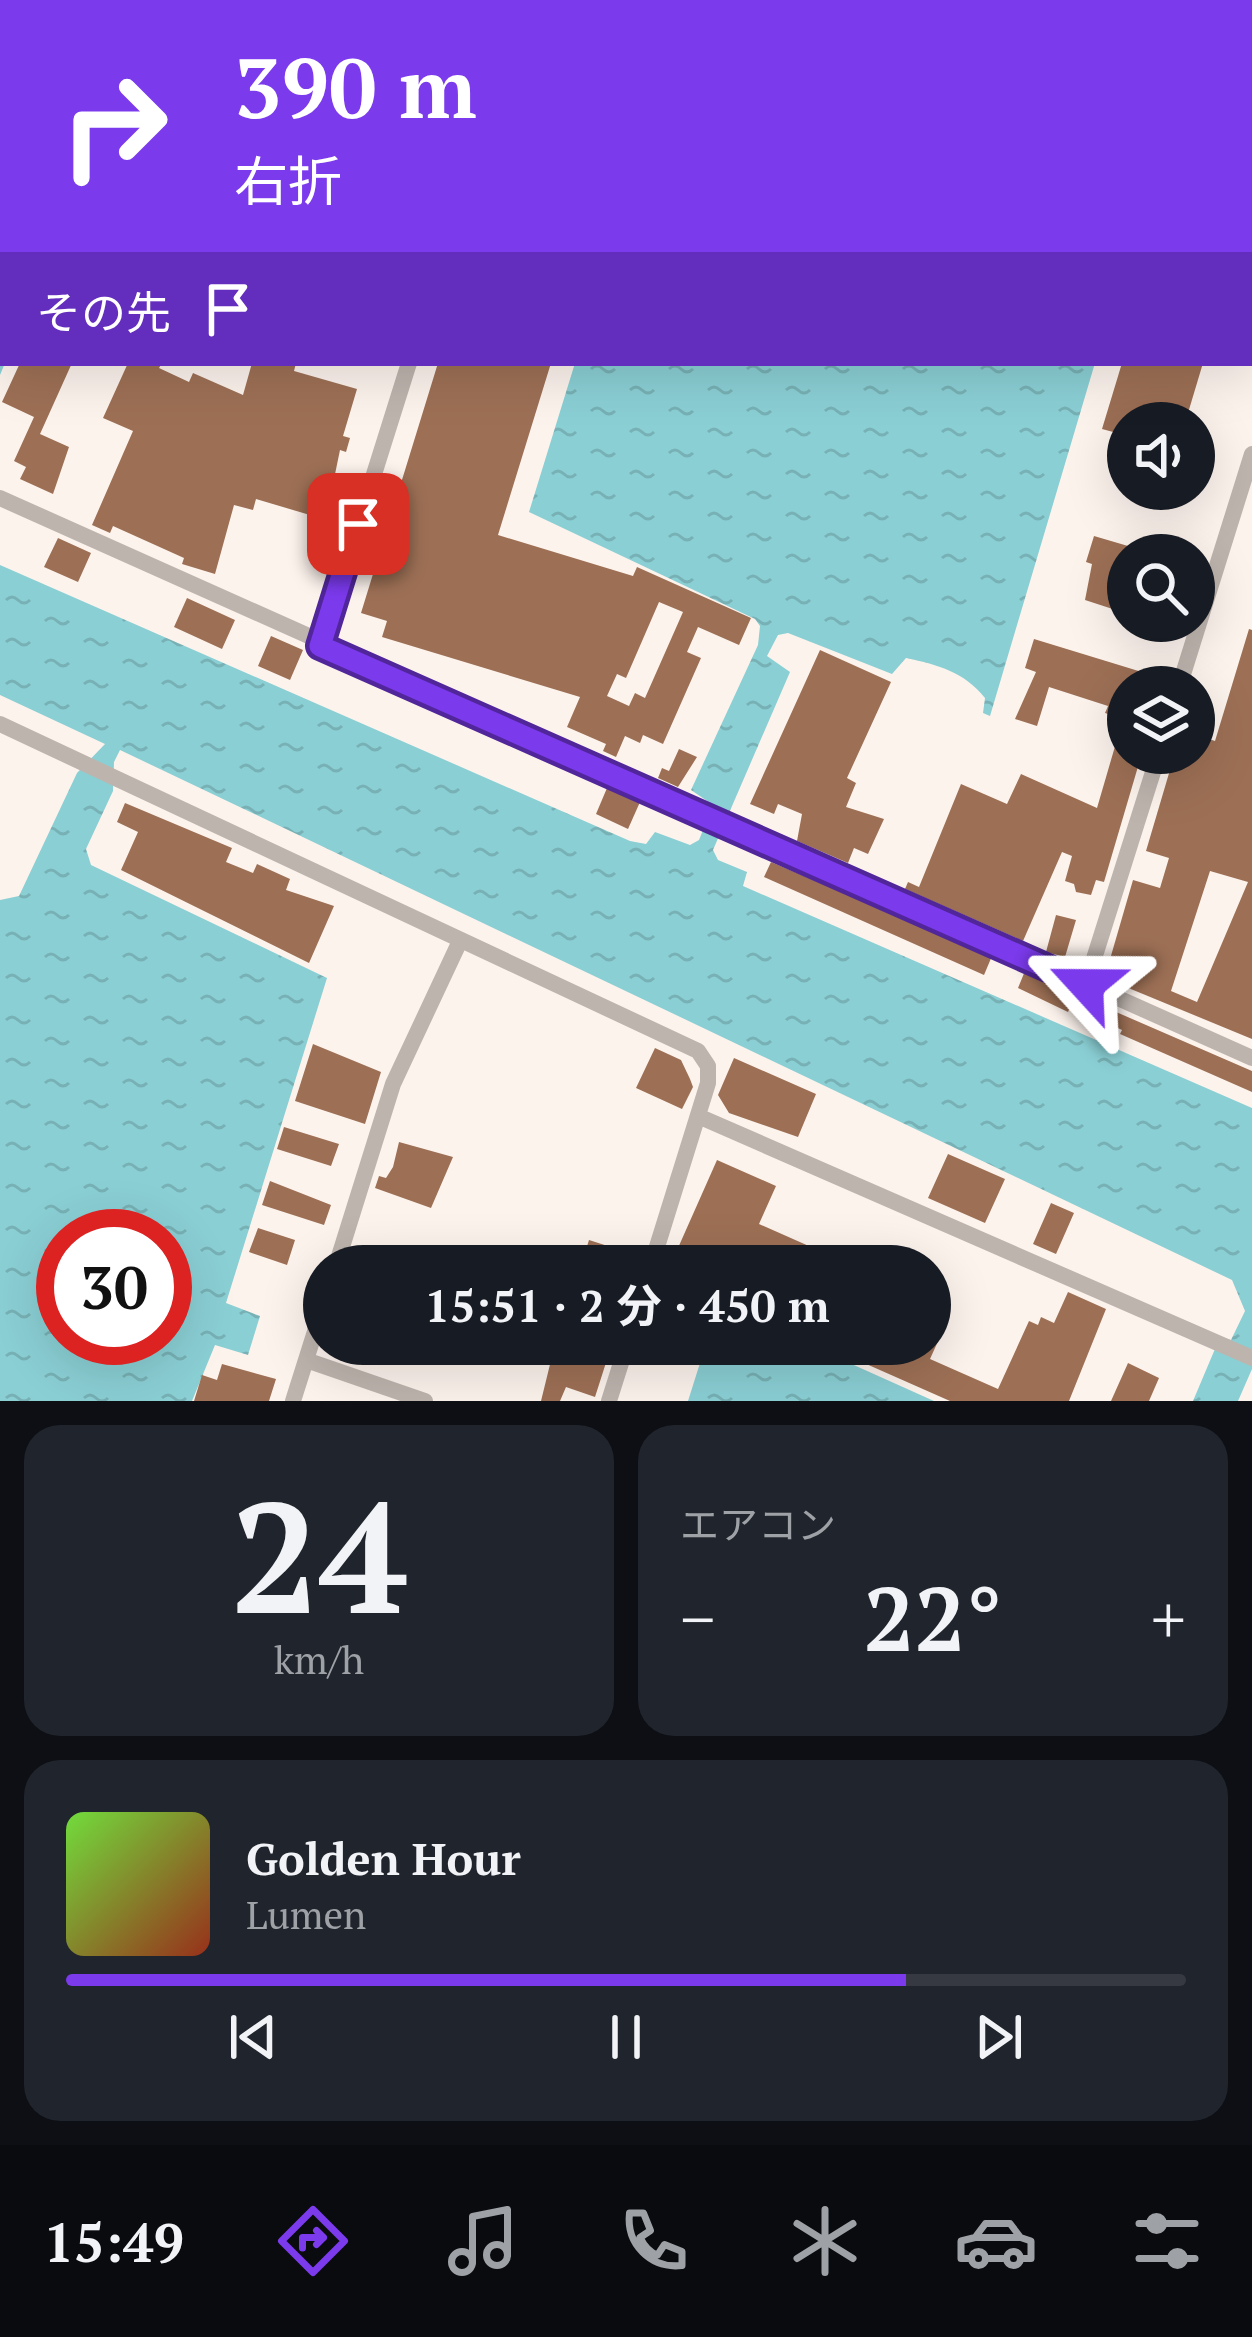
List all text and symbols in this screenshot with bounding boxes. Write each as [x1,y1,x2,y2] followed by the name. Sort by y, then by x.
[234,31,477,142] text: 390 m
[36,48,192,204] icon: right
[234,145,342,216] text: 右折
[195,276,261,342] icon: arrive
[36,282,171,342] text: その先
[1107,402,1215,774] map controls
[1107,402,1215,510] button: sound
[307,473,409,575] pin
[325,491,391,557] icon: arrive
[1107,534,1215,642] button: search
[1107,666,1215,774] button: layers
[1023,922,1149,1048] position arrow
[36,1209,192,1365] speed limit sign: 30
[425,1275,829,1335] text: 15:51 · 2 分 · 450 m
[231,1451,407,1658] text: 24
[680,1498,836,1550] text: エアコン
[864,1557,1002,1677] text: 22°
[680,1574,715,1662] text: −
[1151,1574,1186,1662] text: +
[274,1633,364,1685] text: km/h
[246,1828,521,1888] text: Golden Hour
[246,1888,366,1940] text: Lumen
[220,2004,286,2070] icon: previous
[593,2004,659,2070] icon: pause
[966,2004,1032,2070] icon: next
[271,2199,355,2283] icon: directions
[441,2199,525,2283] icon: music
[612,2199,696,2283] icon: phone
[783,2199,867,2283] icon: climate
[954,2199,1038,2283] icon: car
[1125,2199,1209,2283] icon: filters
[43,2206,184,2277] text: 15:49

